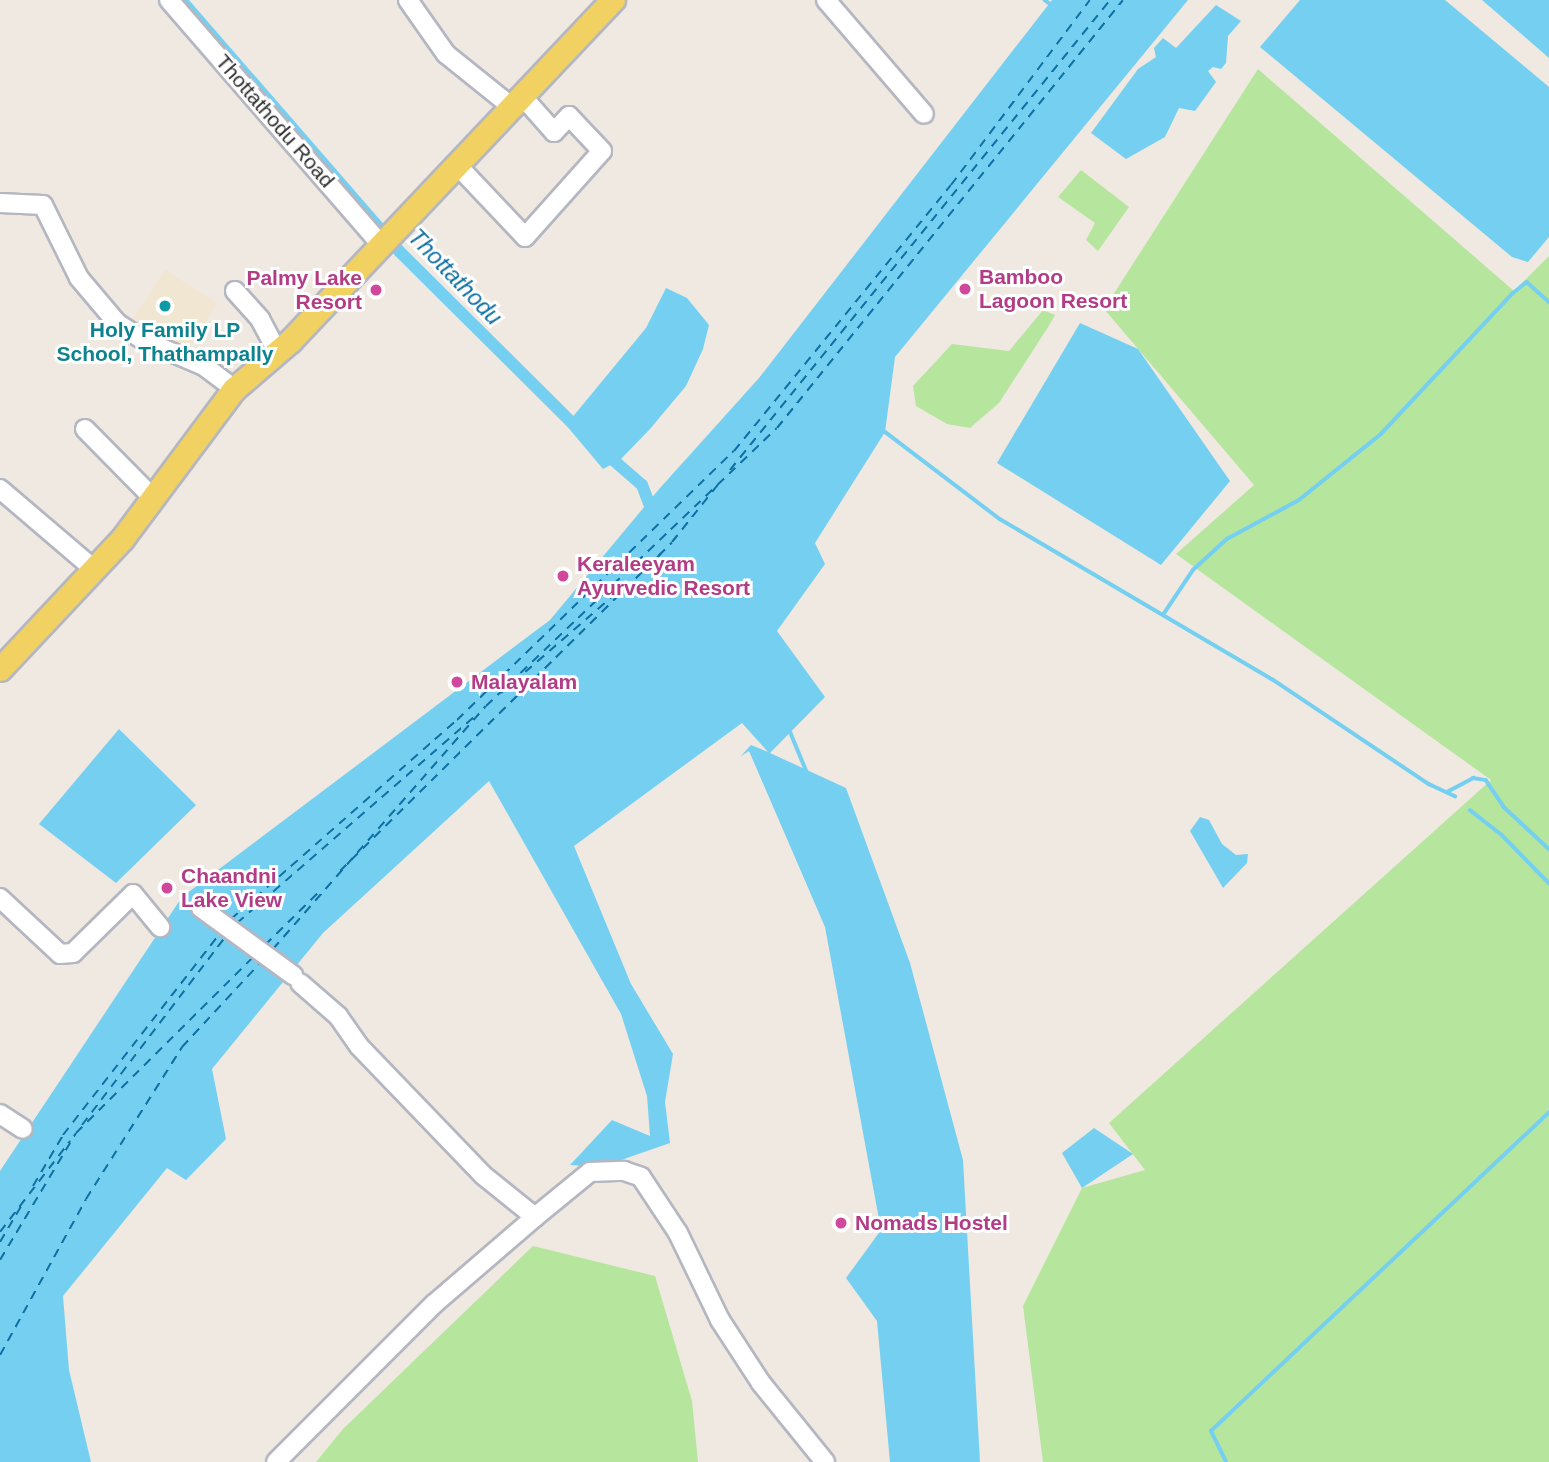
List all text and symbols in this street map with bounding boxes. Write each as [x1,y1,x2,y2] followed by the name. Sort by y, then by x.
[210,49,340,193] street label: Thottathodu Road
[402,223,508,331] water label: Thottathodu
[979,264,1127,314] place label: Bamboo Lagoon Resort
[246,265,362,315] place label: Palmy Lake Resort
[957,281,973,297] marker: Bamboo Lagoon Resort
[368,282,384,298] marker: Palmy Lake Resort
[157,298,173,314] marker: Holy Family LP School, Thathampally
[56,317,274,367] place label: Holy Family LP School, Thathampally
[577,551,750,601] place label: Keraleeyam Ayurvedic Resort
[555,568,571,584] marker: Keraleeyam Ayurvedic Resort
[471,669,577,695] place label: Malayalam
[449,674,465,690] marker: Malayalam
[181,863,282,913] place label: Chaandni Lake View
[159,880,175,896] marker: Chaandni Lake View
[855,1210,1008,1236] place label: Nomads Hostel
[833,1215,849,1231] marker: Nomads Hostel

